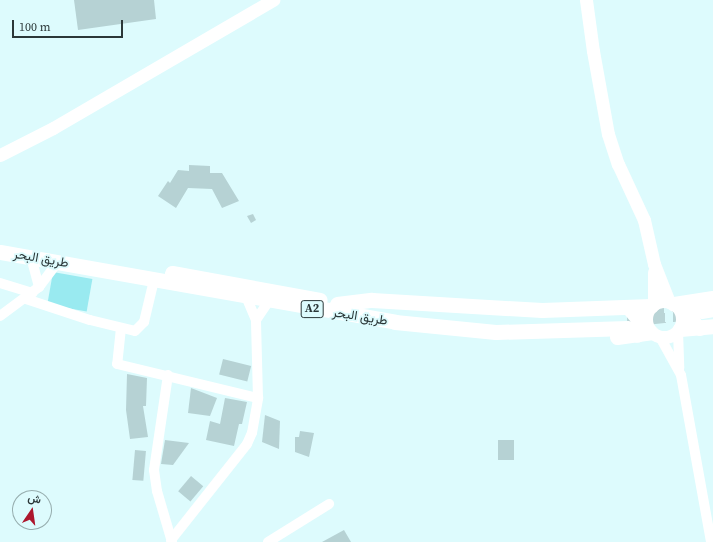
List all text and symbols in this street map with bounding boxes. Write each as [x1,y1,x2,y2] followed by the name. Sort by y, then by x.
[14,12,125,38] scale bar
[19,19,51,35] text: 100 m
[12,246,70,272] street label: طريق البحر
[300,299,324,319] road number: A2
[331,305,389,329] street label: طريق البحر
[12,490,52,530] north arrow
[26,490,43,508] text: ش

